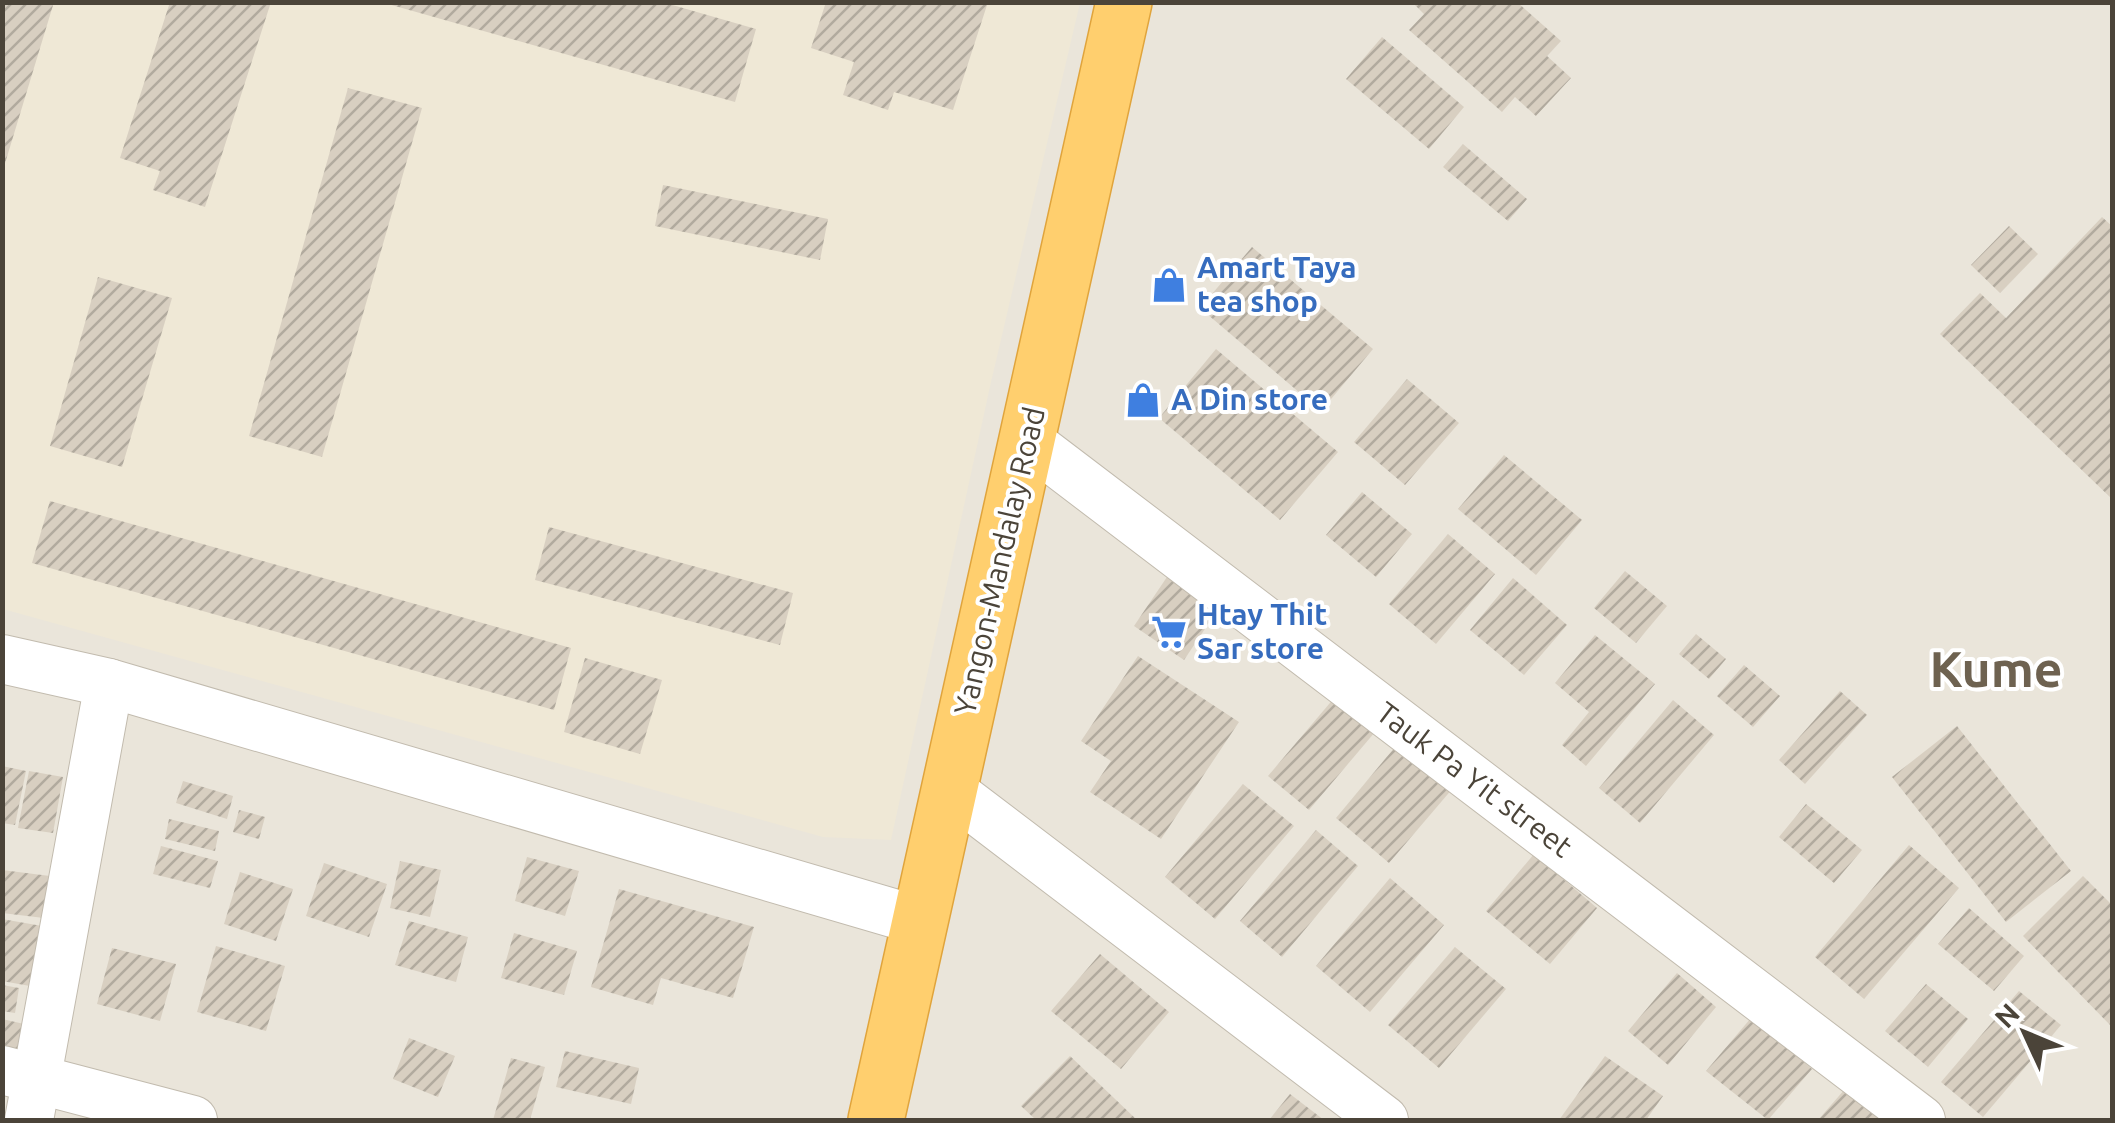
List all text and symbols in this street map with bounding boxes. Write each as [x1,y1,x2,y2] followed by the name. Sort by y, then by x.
[1197,250,1357,318] place label: Amart Taya tea shop
[1150,266,1188,304] shop icon: Amart Taya tea shop
[1124,381,1162,419] shop icon: A Din store
[1171,382,1328,416] place label: A Din store
[947,404,1051,718] street label: Yangon-Mandalay Road
[1197,597,1327,665] place label: Htay Thit Sar store
[1150,613,1188,651] supermarket icon: Htay Thit Sar store
[1929,640,2063,696] district label: Kume
[1370,695,1579,864] street label: Tauk Pa Yit street
[1975,983,2075,1083] north arrow
[1988,997,2025,1034] text: N

